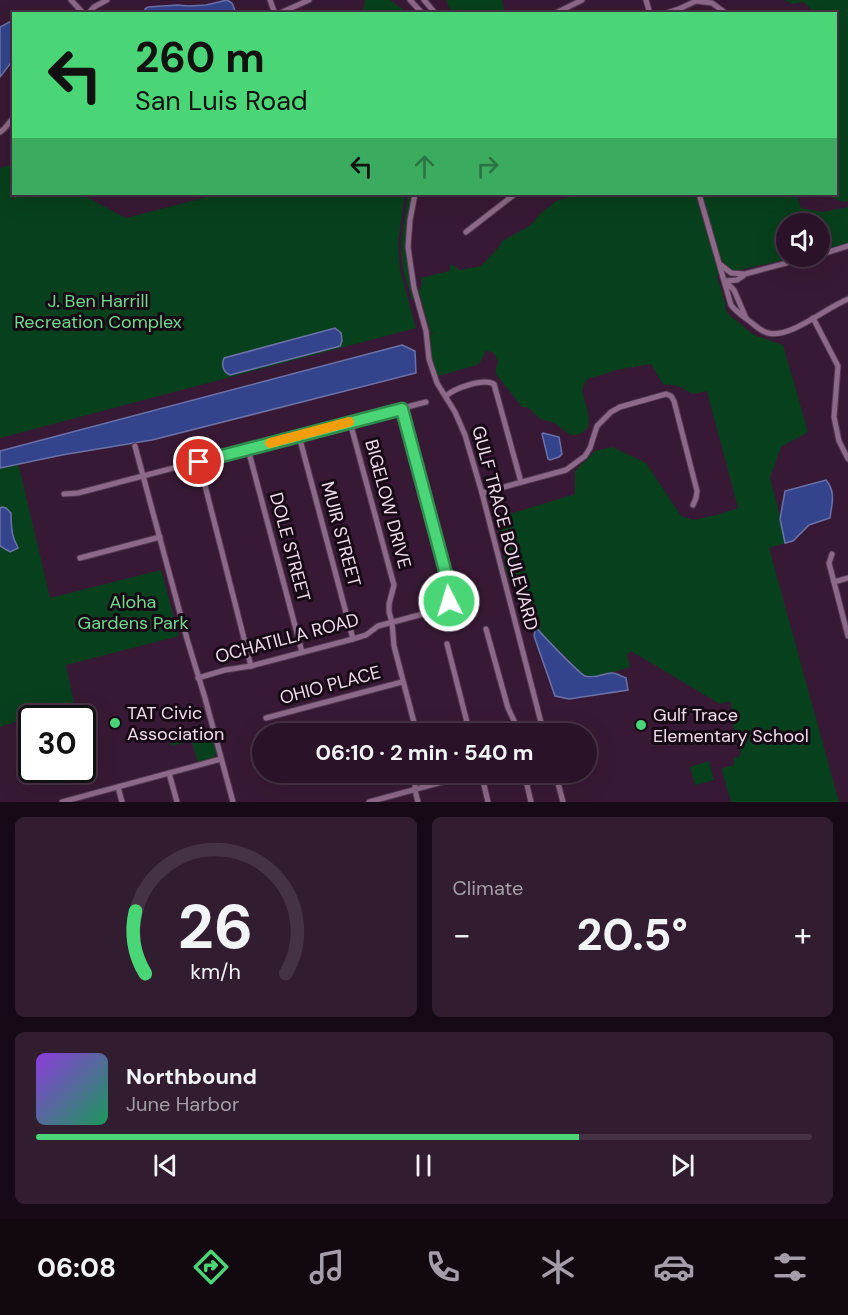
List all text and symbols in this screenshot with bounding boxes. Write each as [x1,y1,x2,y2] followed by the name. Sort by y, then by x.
[135,30,265,85] text: 260 m
[36,36,114,114] icon: left
[135,83,308,118] text: San Luis Road
[345,150,378,183] icon: left
[408,150,441,183] icon: ahead
[471,150,504,183] icon: right
[776,213,830,267] map controls
[776,213,830,267] button: sound
[14,289,182,334] park label: J. Ben Harrill Recreation Complex
[466,423,544,633] street label: GULF TRACE BOULEVARD
[173,436,224,487] pin
[359,437,417,571] street label: BIGELOW DRIVE
[182,445,215,478] icon: arrive
[315,479,367,589] street label: MUIR STREET
[264,490,316,604] street label: DOLE STREET
[417,569,481,633] position arrow
[78,590,188,635] park label: Aloha Gardens Park
[213,607,361,669] street label: OCHATILLA ROAD
[277,660,383,710] street label: OHIO PLACE
[127,701,224,746] place label: TAT Civic Association
[653,703,809,748] place label: Gulf Trace Elementary School
[18,705,96,783] speed limit sign: 30
[108,716,122,730] marker: TAT Civic Association
[634,718,648,732] marker: Gulf Trace Elementary School
[316,738,533,767] text: 06:10 · 2 min · 540 m
[453,875,523,901] text: Climate
[178,886,254,967] text: 26
[577,905,688,964] text: 20.5°
[453,913,471,956] text: −
[794,913,812,956] text: +
[190,958,241,986] text: km/h
[126,1062,257,1091] text: Northbound
[126,1091,239,1117] text: June Harbor
[149,1149,182,1182] icon: previous
[407,1149,440,1182] icon: pause
[666,1149,699,1182] icon: next
[190,1246,232,1288] icon: directions
[306,1246,348,1288] icon: music
[422,1246,464,1288] icon: phone
[537,1246,579,1288] icon: climate
[653,1246,695,1288] icon: car
[769,1246,811,1288] icon: filters
[37,1250,116,1285] text: 06:08

